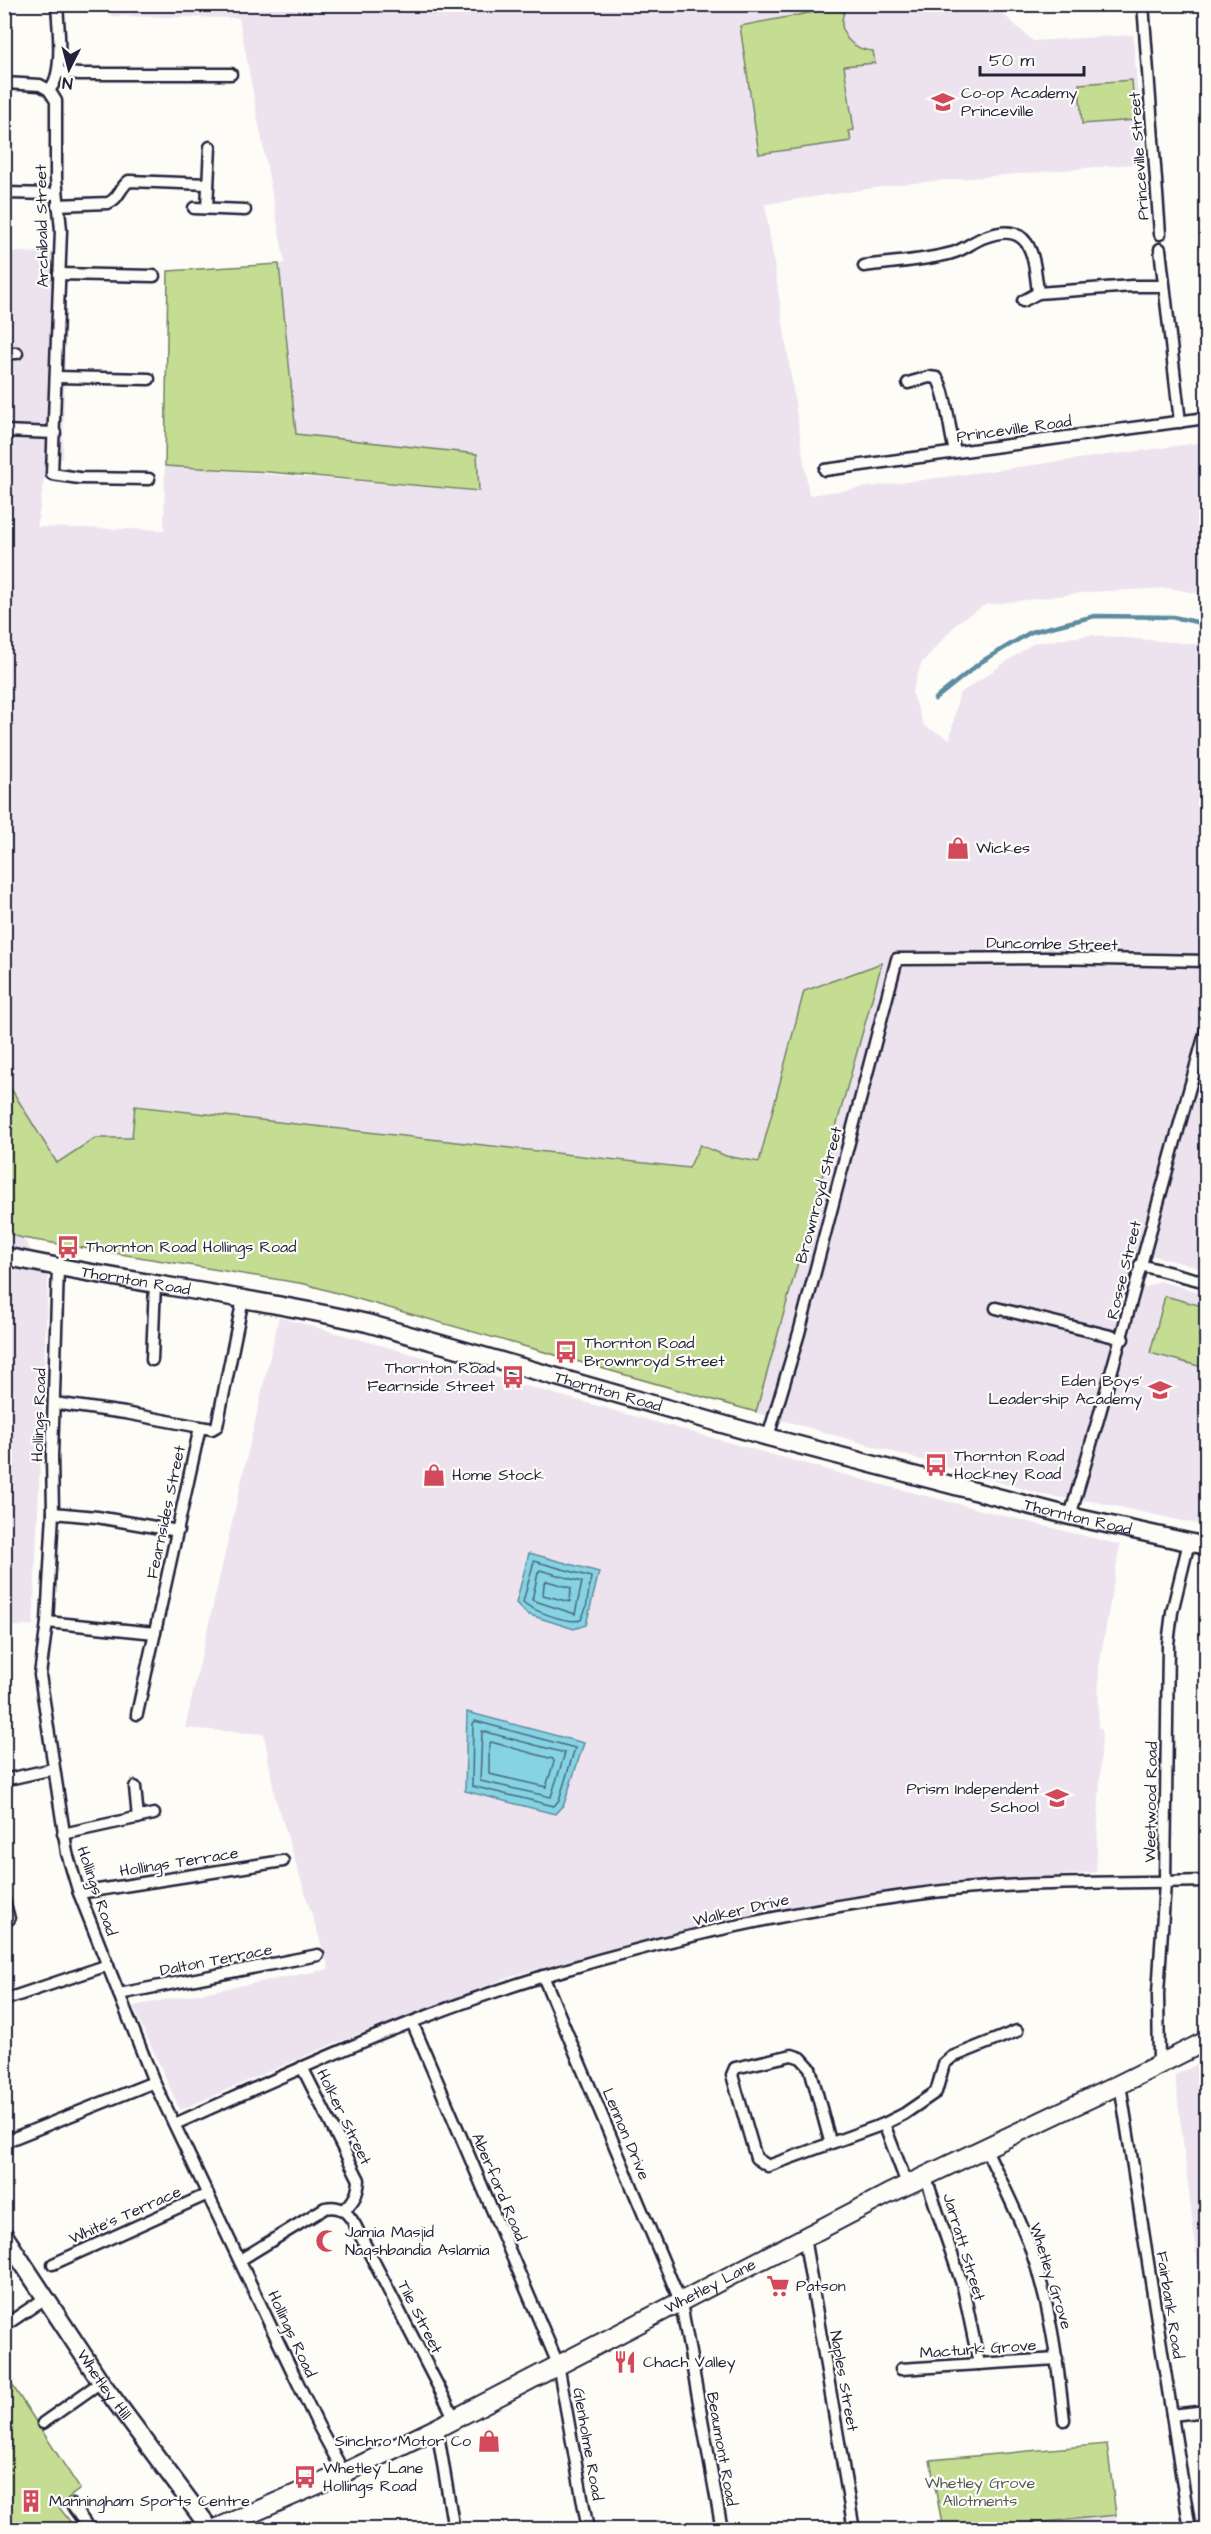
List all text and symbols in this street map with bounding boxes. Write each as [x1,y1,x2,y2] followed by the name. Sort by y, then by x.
[39,39,99,99] north arrow
[980,39,1084,77] scale bar
[989,48,1034,73] text: 50 m
[61,71,74,94] text: N
[961,82,1077,122] place label: Co-op Academy Princeville
[930,89,956,115] school or university icon: Co-op Academy Princeville
[1124,91,1154,221] street label: Princeville Street
[30,164,54,288] street label: Archibald Street
[955,410,1073,448] street label: Princeville Road
[945,835,971,861] shop icon: Wickes
[976,837,1030,859] place label: Wickes
[986,932,1118,956] street label: Duncombe Street
[790,1124,849,1266] street label: Brownroyd Street
[1101,1218,1147,1322] street label: Rosse Street
[55,1234,81,1260] bus stop icon: Thornton Road Hollings Road
[86,1236,296,1259] place label: Thornton Road Hollings Road
[79,1260,192,1301] street label: Thornton Road
[584,1332,725,1373] place label: Thornton Road Brownroyd Street
[553,1339,579,1365] bus stop icon: Thornton Road Brownroyd Street
[367,1357,496,1397] place label: Thornton Road Fearnside Street
[500,1364,526,1390] bus stop icon: Thornton Road Fearnside Street
[552,1366,664,1417] street label: Thornton Road
[26,1368,53,1462] street label: Hollings Road
[988,1370,1142,1411] place label: Eden Boys' Leadership Academy
[1147,1377,1173,1403] school or university icon: Eden Boys' Leadership Academy
[141,1443,191,1581] street label: Fearnsides Street
[954,1445,1064,1486] place label: Thornton Road Hockney Road
[923,1452,949,1478] bus stop icon: Thornton Road Hockney Road
[421,1462,447,1488] shop icon: Home Stock
[452,1464,544,1486] place label: Home Stock
[1021,1493,1134,1540] street label: Thornton Road
[1139,1741,1163,1863] street label: Weetwood Road
[906,1778,1040,1818] place label: Prism Independent School
[1044,1785,1070,1811] school or university icon: Prism Independent School
[118,1842,240,1883] street label: Hollings Terrace
[70,1843,123,1939] street label: Hollings Road
[691,1888,792,1932] street label: Walker Drive
[158,1938,274,1982] street label: Dalton Terrace
[311,2065,377,2169] street label: Holker Street
[597,2085,655,2184] street label: Lennon Drive
[466,2130,532,2244] street label: Aberford Road
[65,2180,185,2250] street label: White's Terrace
[937,2191,991,2304] street label: Jarratt Street
[1023,2220,1078,2333] street label: Whetley Grove
[345,2221,490,2261] place label: Jamia Masjid Naqshbandia Aslamia
[314,2228,340,2254] mosque icon: Jamia Masjid Naqshbandia Aslamia
[1151,2250,1189,2360] street label: Fairbank Road
[661,2253,760,2319] street label: Whetley Lane
[765,2273,791,2299] supermarket icon: Patson
[796,2275,846,2297] place label: Patson
[392,2277,448,2358] street label: Tile Street
[261,2287,322,2381] street label: Hollings Road
[824,2329,864,2434] street label: Naples Street
[919,2334,1037,2364] street label: Macturk Grove
[71,2345,136,2424] street label: Whetley Hill
[612,2349,638,2375] restaurant icon: Chach Valley
[643,2351,736,2374] place label: Chach Valley
[567,2386,609,2502] street label: Glenholme Road
[701,2390,743,2508] street label: Beaumont Road
[476,2428,502,2454] shop icon: Sinchro Motor Co
[335,2430,471,2452] place label: Sinchro Motor Co
[323,2457,424,2498] place label: Whetley Lane Hollings Road
[292,2464,318,2490] bus stop icon: Whetley Lane Hollings Road
[925,2472,1036,2512] park label: Whetley Grove Allotments
[18,2488,44,2514] building icon: Manningham Sports Centre
[49,2490,250,2513] place label: Manningham Sports Centre

